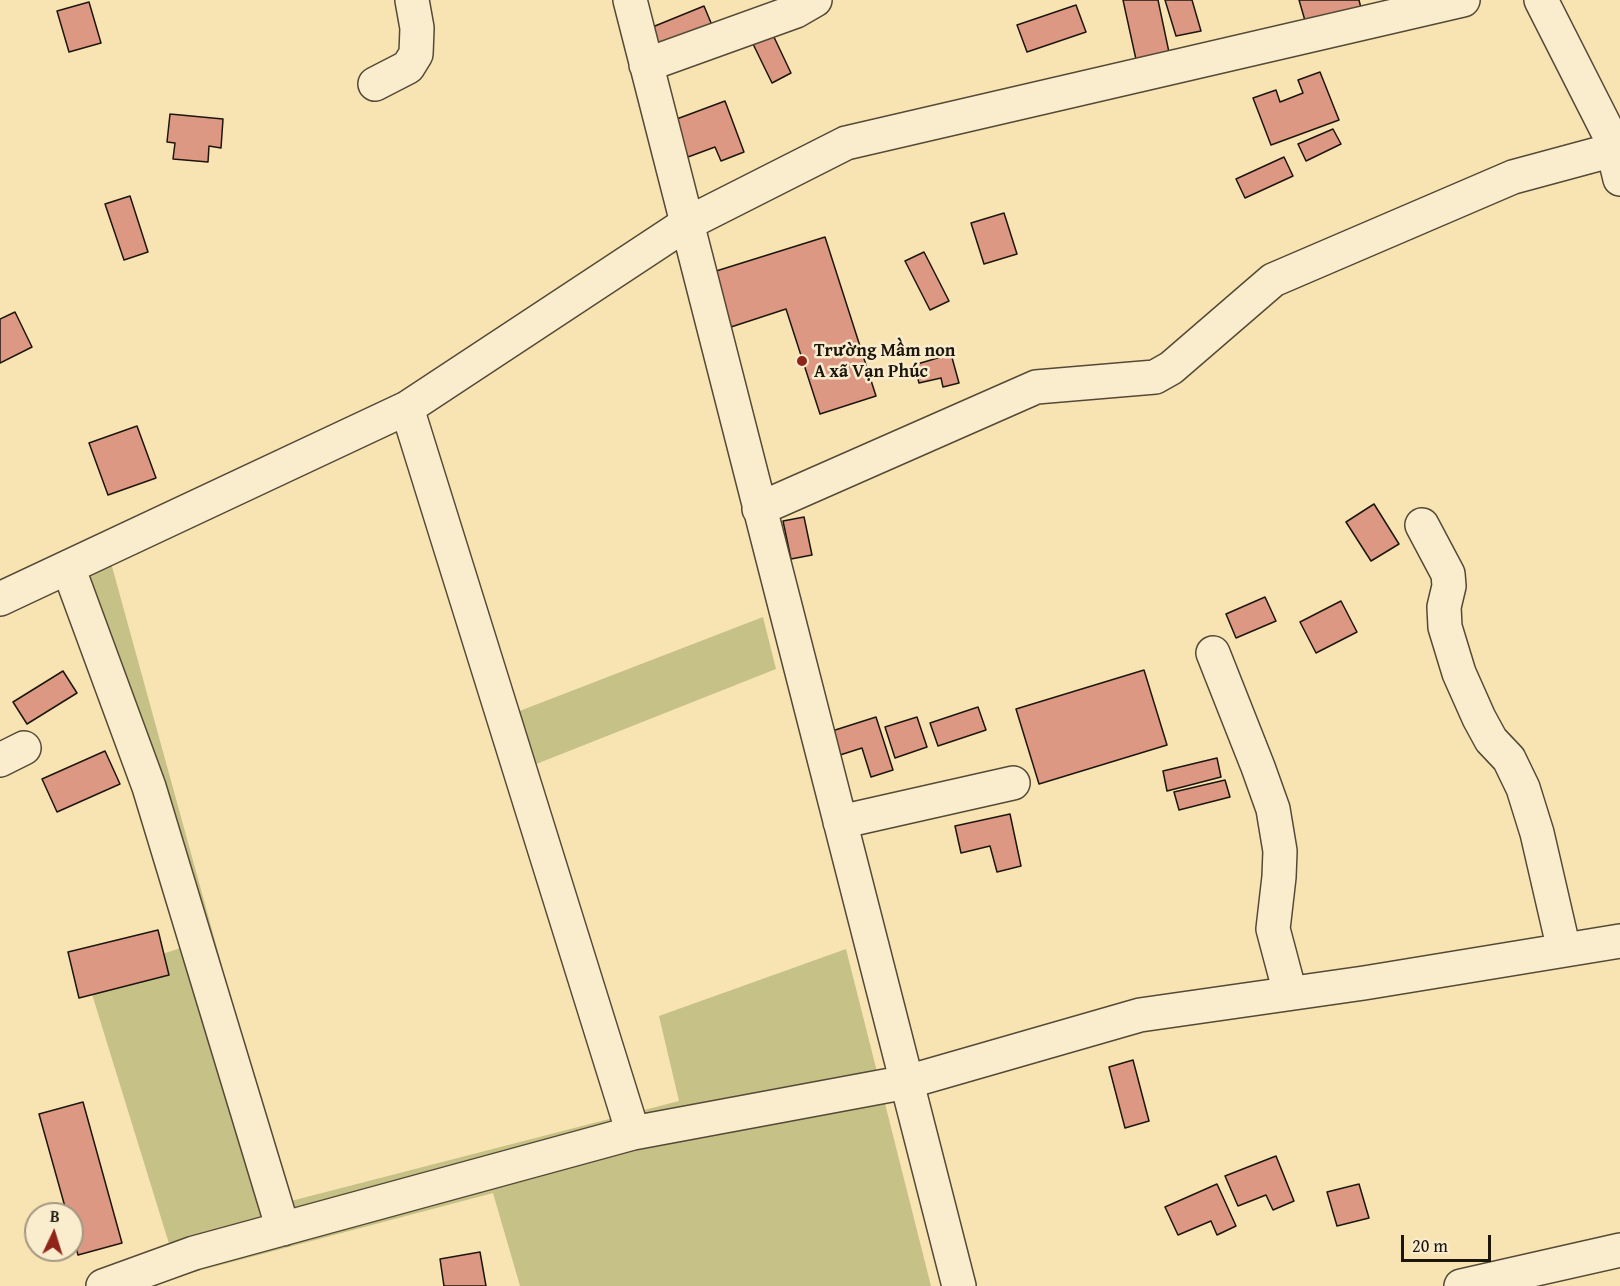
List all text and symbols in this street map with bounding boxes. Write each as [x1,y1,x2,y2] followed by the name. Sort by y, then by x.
[814,340,955,382] place label: Trường Mầm non A xã Vạn Phúc
[795,354,809,368] marker: Trường Mầm non A xã Vạn Phúc
[24,1202,84,1262] north arrow
[49,1204,61,1228] text: B
[1404,1223,1494,1261] scale bar
[1412,1232,1448,1259] text: 20 m

